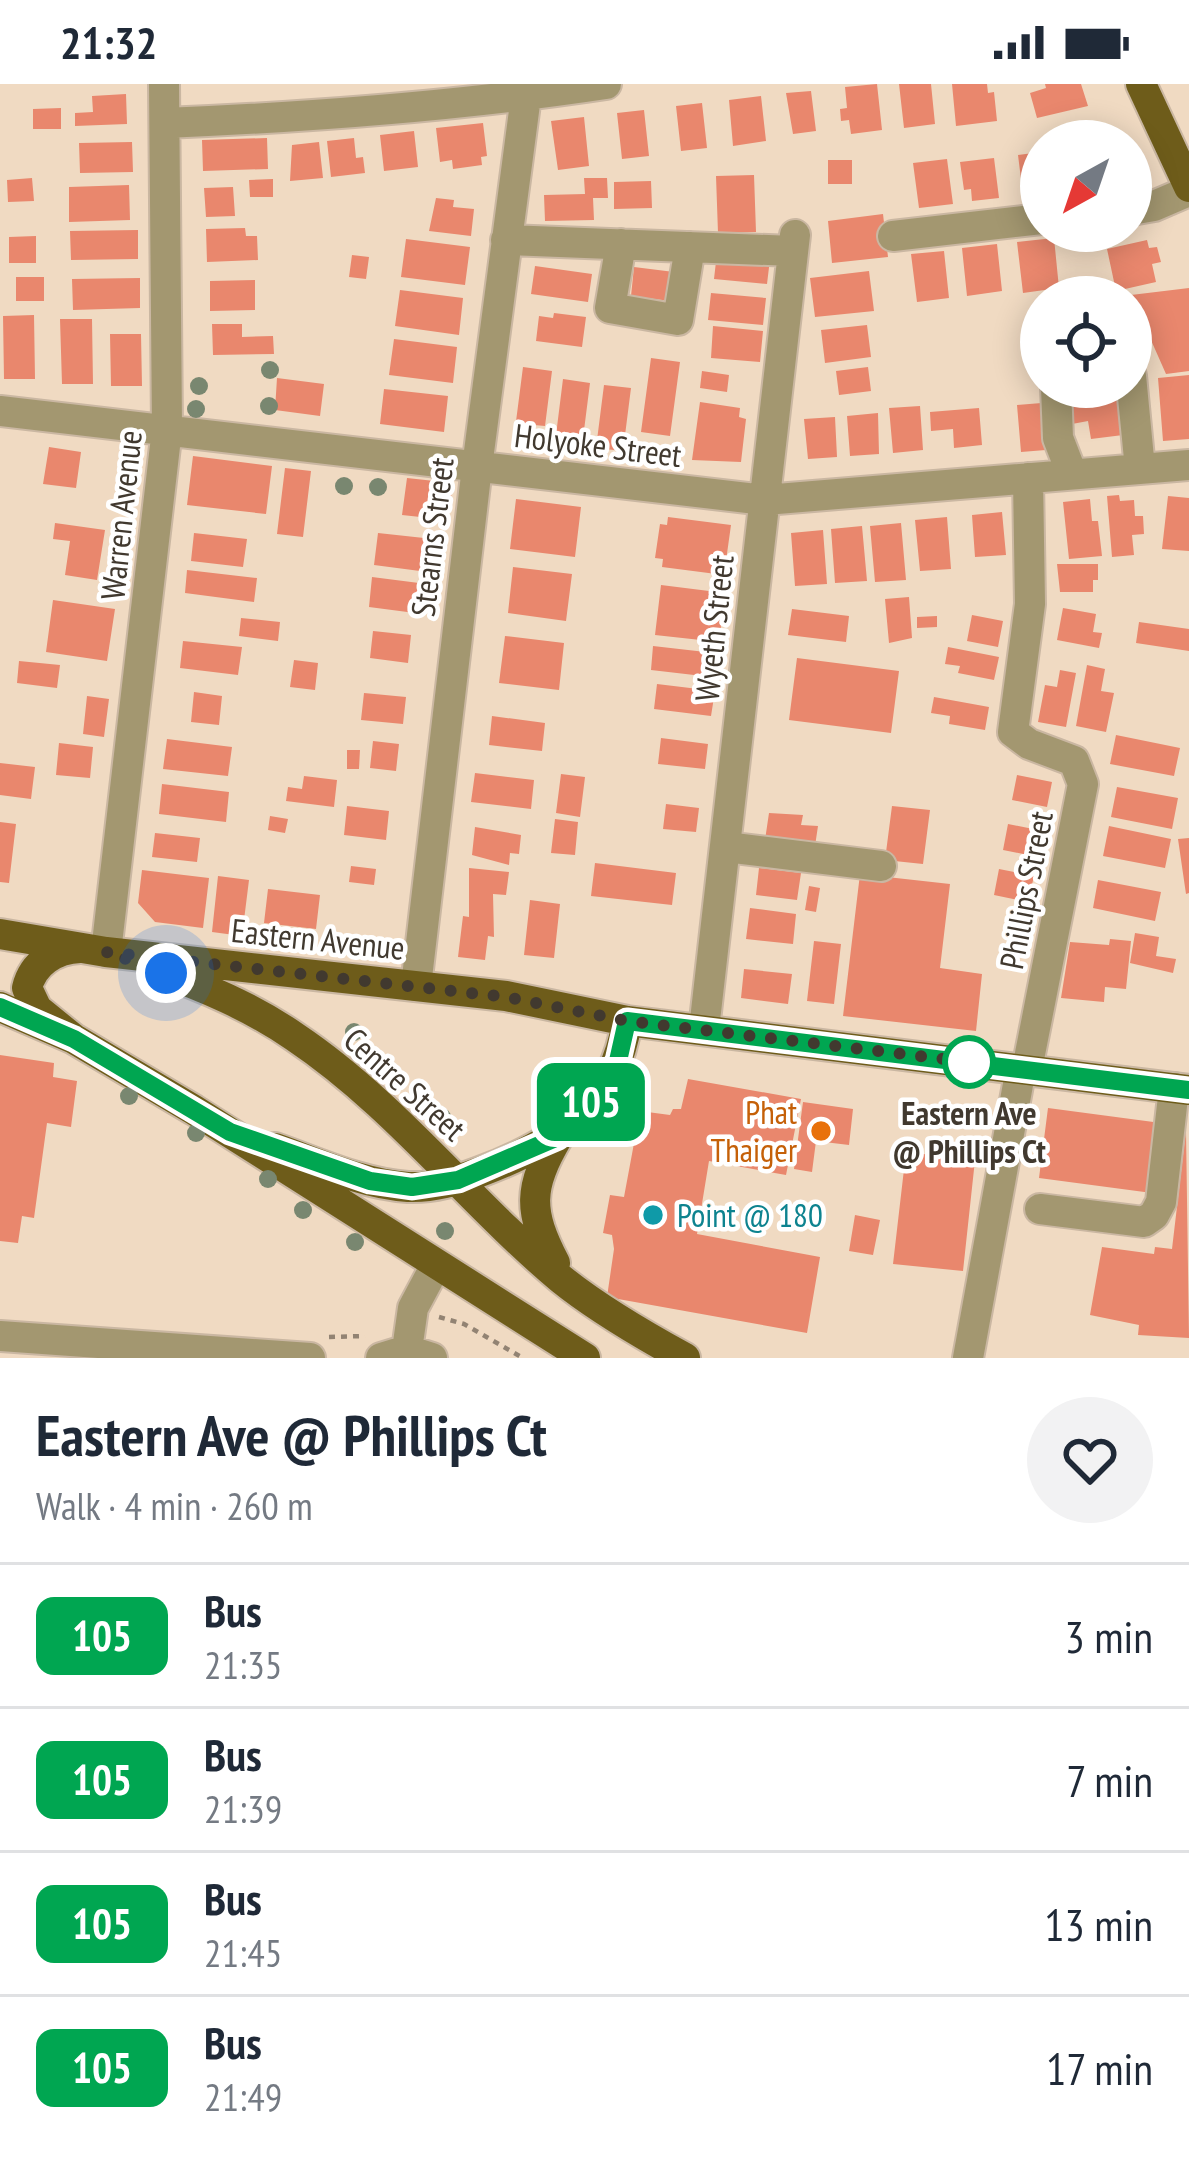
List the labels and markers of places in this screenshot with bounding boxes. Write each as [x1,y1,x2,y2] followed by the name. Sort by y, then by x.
[944,1037,994,1087] marker: Eastern Ave @ Phillips Ct
[710,1090,797,1171] place label: Phat Thaiger
[892,1091,1046,1172] place label: Eastern Ave @ Phillips Ct
[808,1118,834,1144] marker: Phat Thaiger
[677,1193,823,1236] place label: Point @ 180
[640,1202,666,1228] marker: Point @ 180

